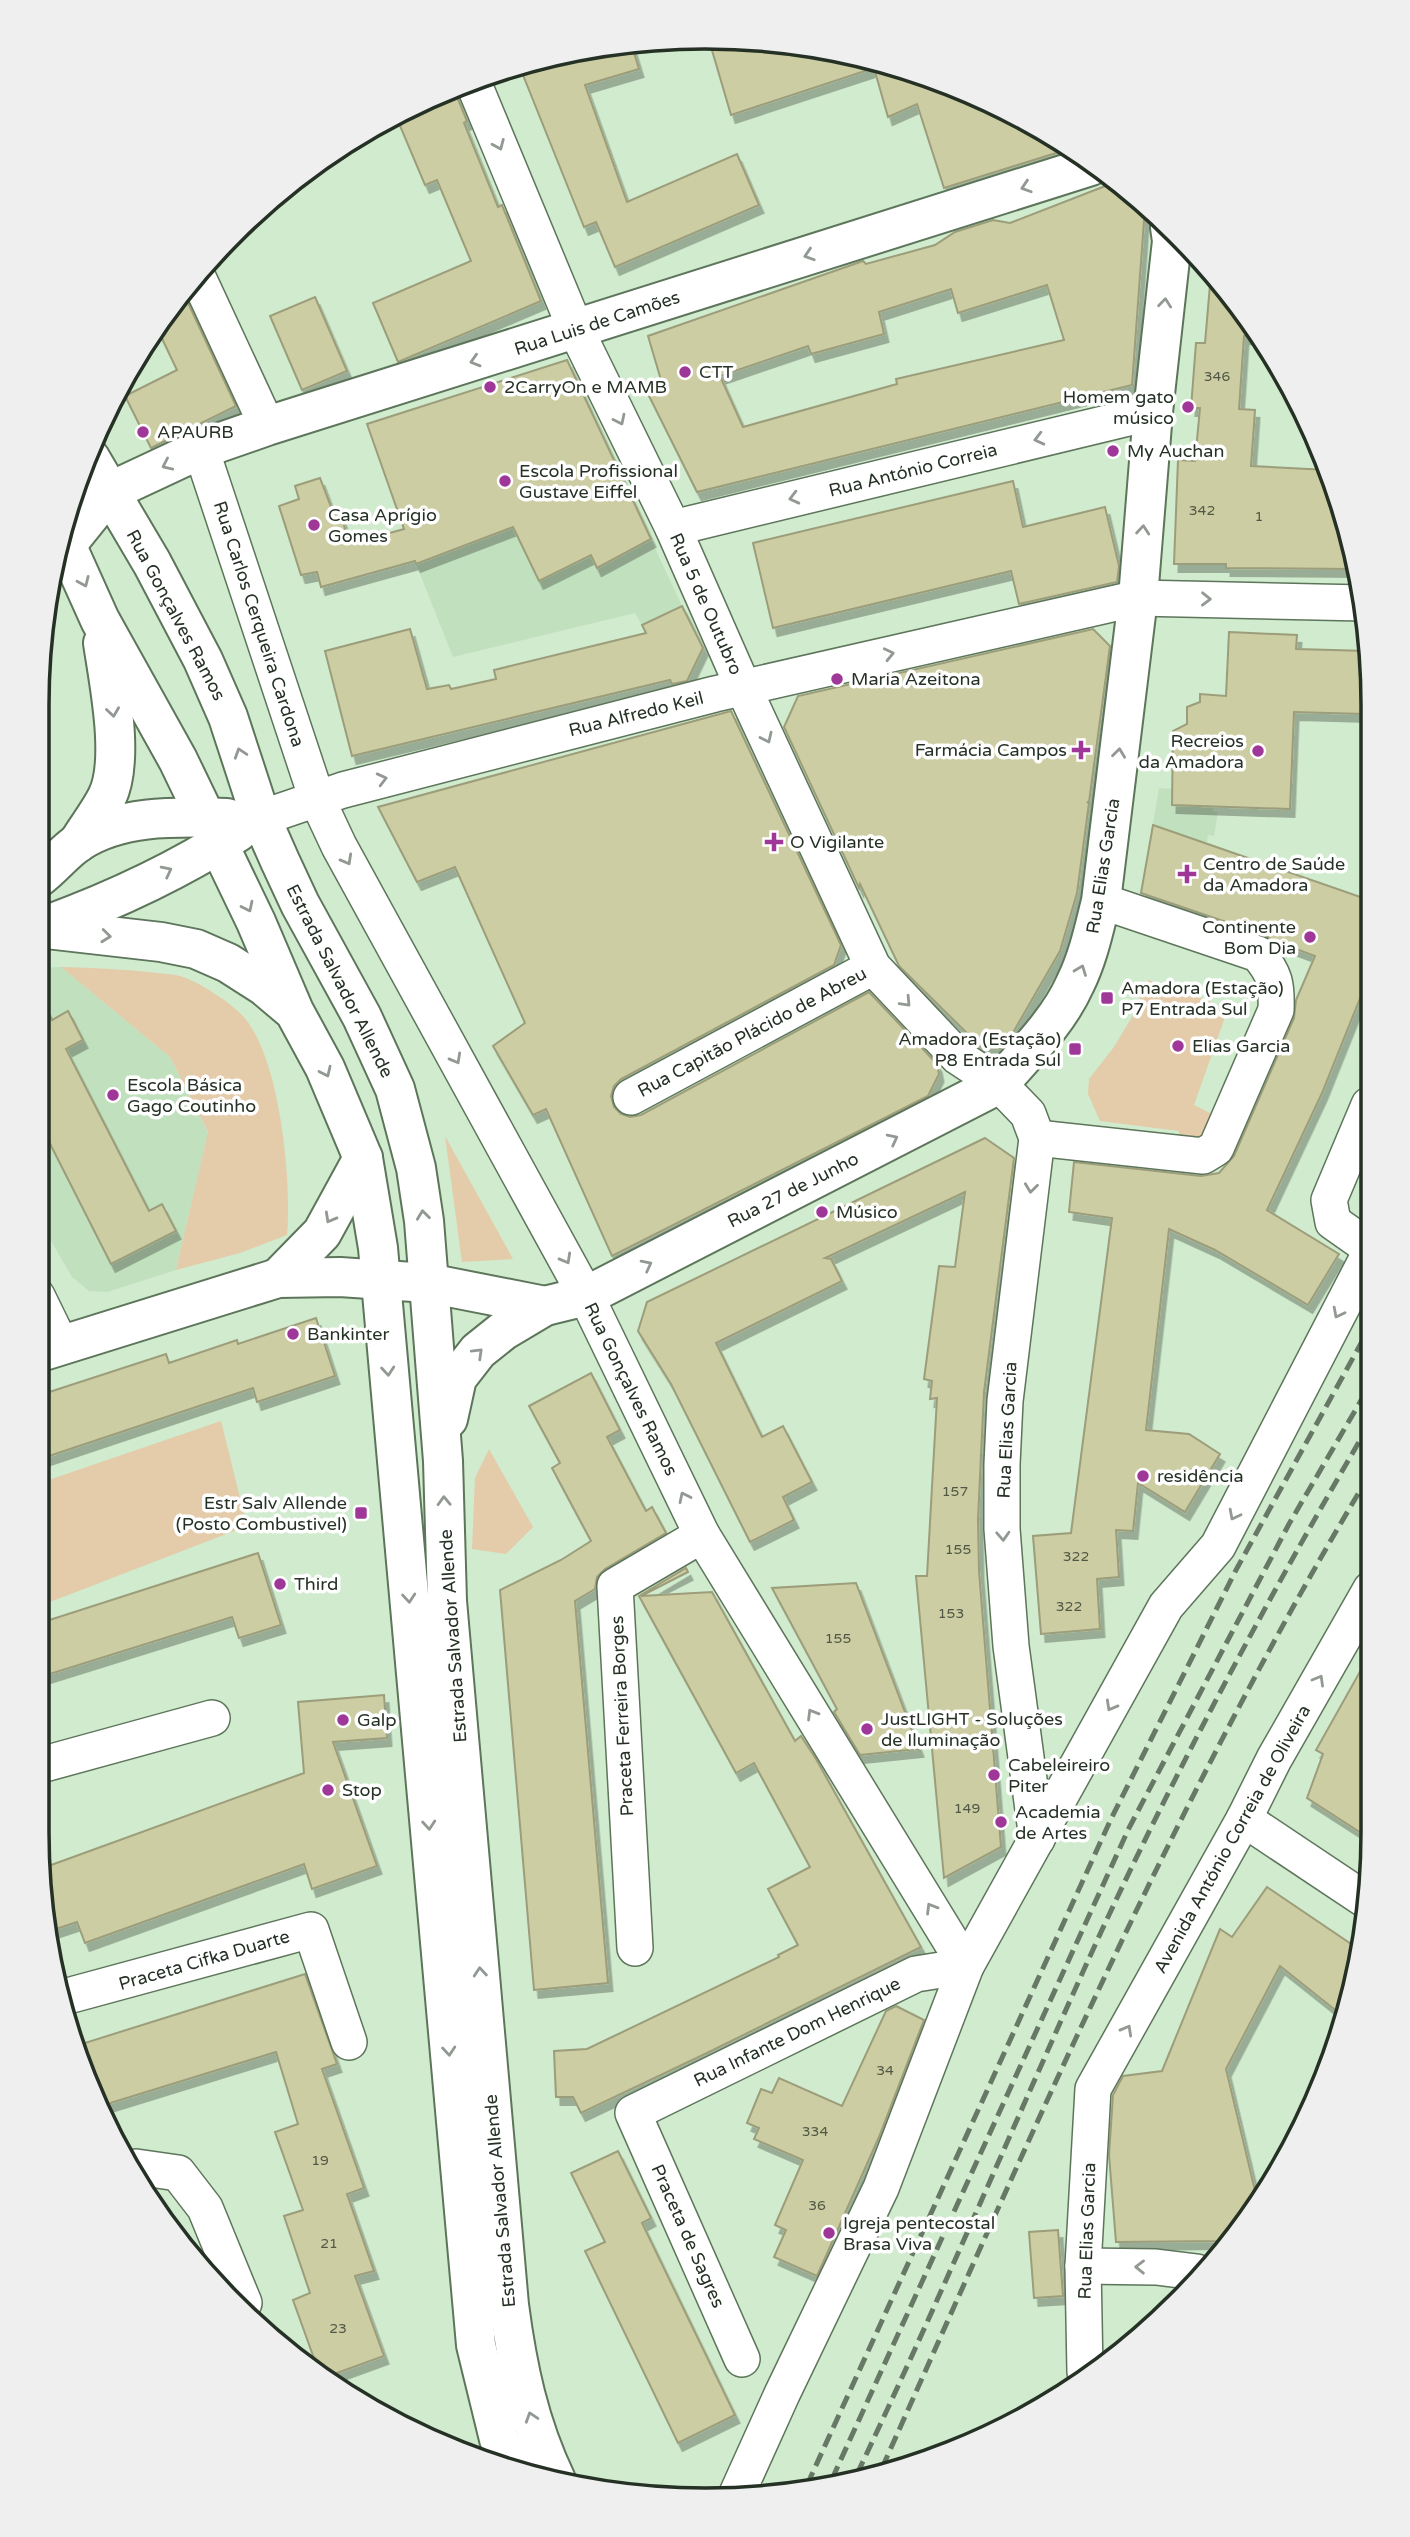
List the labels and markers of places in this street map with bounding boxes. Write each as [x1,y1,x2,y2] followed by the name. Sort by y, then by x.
[699,361,733,383] place label: CTT
[677,364,693,380] marker: CTT
[504,376,667,398] place label: 2CarryOn e MAMB
[482,379,498,395] marker: 2CarryOn e MAMB
[1063,386,1174,429] place label: Homem gato músico
[1180,399,1196,415] marker: Homem gato músico
[157,421,234,443] place label: APAURB
[135,424,151,440] marker: APAURB
[1127,440,1224,462] place label: My Auchan
[1105,443,1121,459] marker: My Auchan
[519,460,678,503] place label: Escola Profissional Gustave Eiffel
[497,473,513,489] marker: Escola Profissional Gustave Eiffel
[328,504,437,547] place label: Casa Aprígio Gomes
[306,517,322,533] marker: Casa Aprígio Gomes
[851,668,981,690] place label: Maria Azeitona
[829,671,845,687] marker: Maria Azeitona
[1139,730,1244,773] place label: Recreios da Amadora
[915,739,1067,761] place label: Farmácia Campos
[1073,742,1089,758] marker: Farmácia Campos
[1250,743,1266,759] marker: Recreios da Amadora
[790,831,884,853] place label: O Vigilante
[764,832,784,852] marker: O Vigilante
[1203,853,1345,896] place label: Centro de Saúde da Amadora
[1177,864,1197,884] marker: Centro de Saúde da Amadora
[1202,916,1296,959] place label: Continente Bom Dia
[1302,929,1318,945] marker: Continente Bom Dia
[1121,977,1284,1020] place label: Amadora (Estação) P7 Entrada Sul
[1099,990,1115,1006] marker: Amadora (Estação) P7 Entrada Sul
[898,1028,1061,1071] place label: Amadora (Estação) P8 Entrada Sul
[1192,1035,1290,1057] place label: Elias Garcia
[1170,1038,1186,1054] marker: Elias Garcia
[1067,1041,1083,1057] marker: Amadora (Estação) P8 Entrada Sul
[127,1074,256,1117] place label: Escola Básica Gago Coutinho
[105,1087,121,1103] marker: Escola Básica Gago Coutinho
[836,1201,898,1223] place label: Músico
[814,1204,830,1220] marker: Músico
[307,1323,390,1345] place label: Bankinter
[285,1326,301,1342] marker: Bankinter
[1157,1465,1244,1487] place label: residência
[1135,1468,1151,1484] marker: residência
[176,1492,347,1535] place label: Estr Salv Allende (Posto Combustivel)
[353,1505,369,1521] marker: Estr Salv Allende (Posto Combustivel)
[294,1573,338,1595] place label: Third
[272,1576,288,1592] marker: Third
[881,1708,1063,1751] place label: JustLIGHT - Soluções de Iluminação
[357,1709,397,1731] place label: Galp
[335,1712,351,1728] marker: Galp
[859,1721,875,1737] marker: JustLIGHT - Soluções de Iluminação
[1008,1754,1110,1797] place label: Cabeleireiro Piter
[986,1767,1002,1783] marker: Cabeleireiro Piter
[342,1779,382,1801] place label: Stop
[320,1782,336,1798] marker: Stop
[1015,1801,1101,1844] place label: Academia de Artes
[993,1814,1009,1830] marker: Academia de Artes
[843,2212,995,2255] place label: Igreja pentecostal Brasa Viva
[821,2225,837,2241] marker: Igreja pentecostal Brasa Viva

